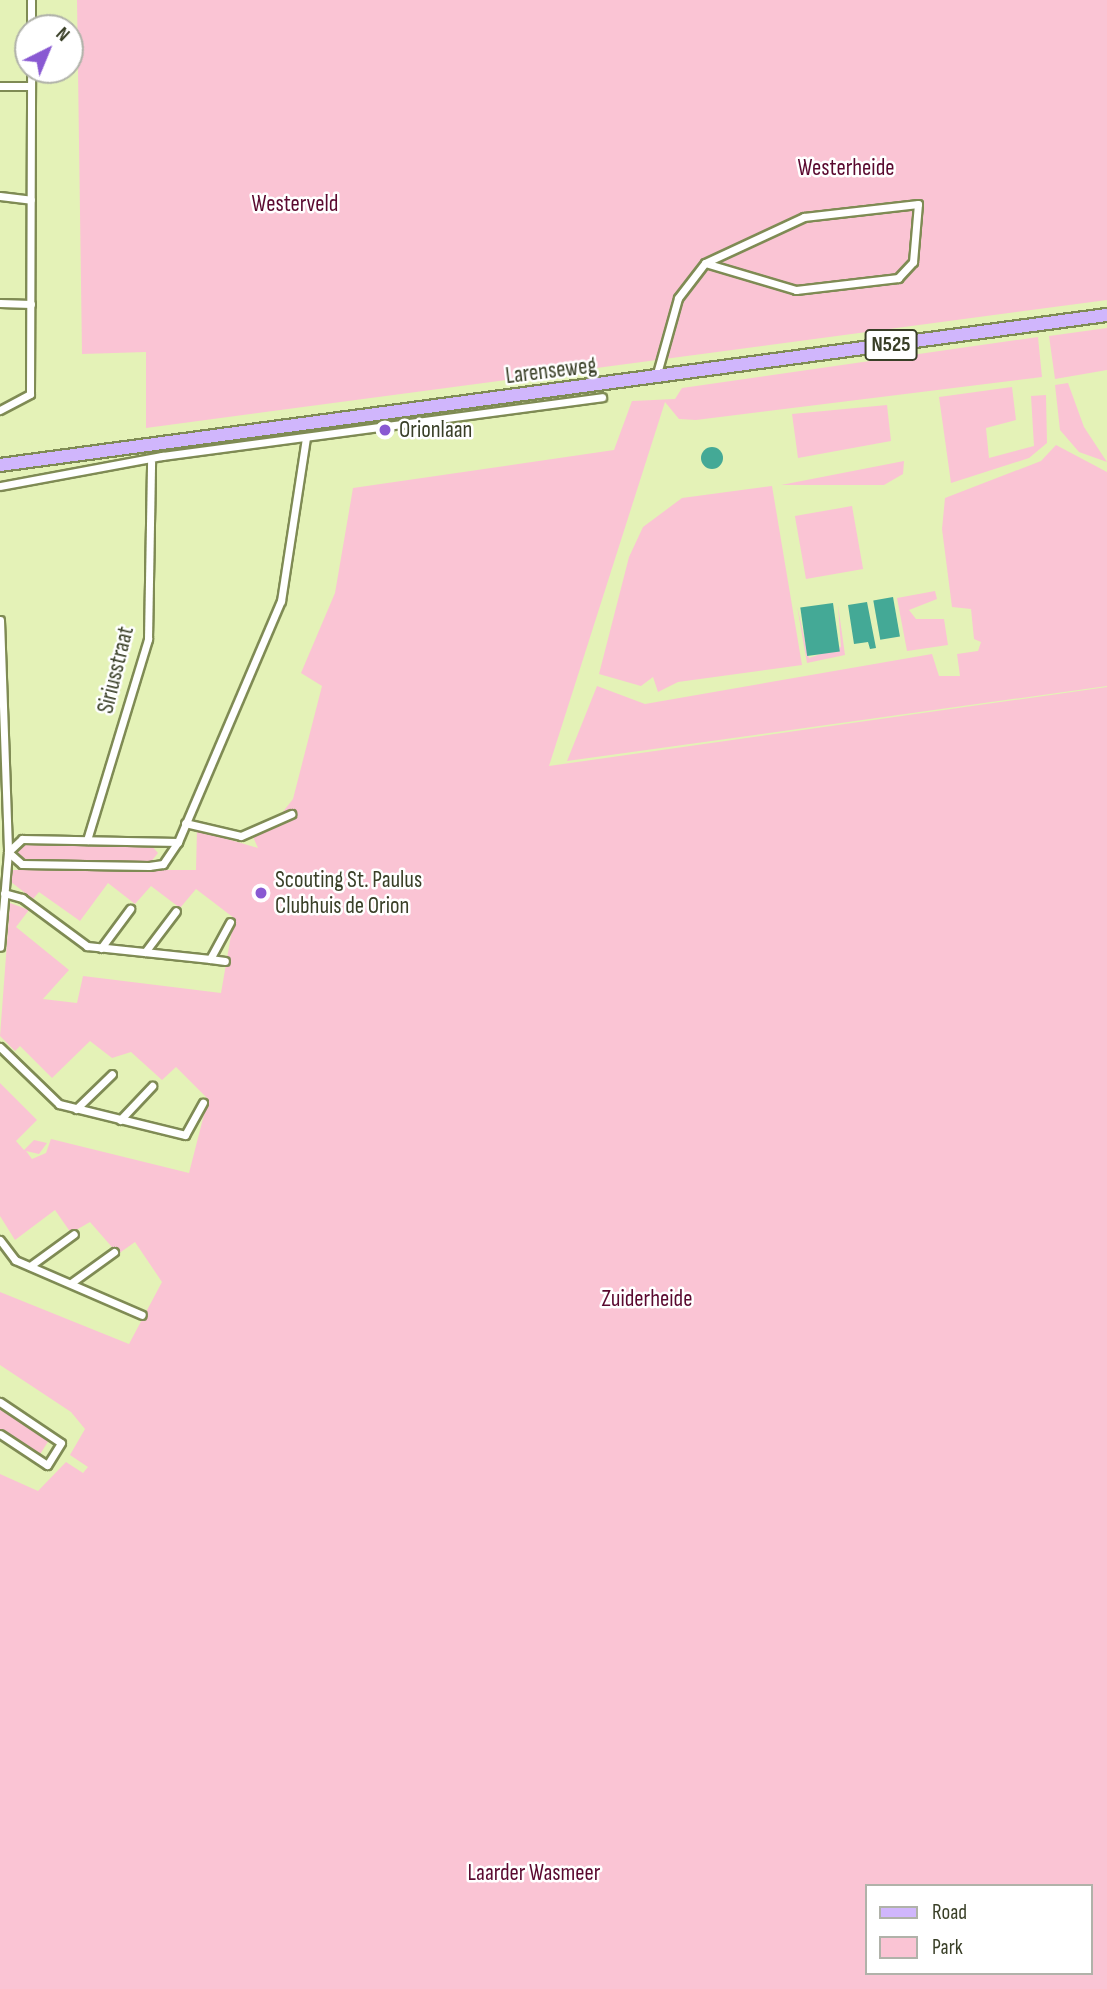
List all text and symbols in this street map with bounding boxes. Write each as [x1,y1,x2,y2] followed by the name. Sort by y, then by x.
[14,14,84,84] north arrow
[51,23,74,47] text: N
[798,154,894,182] park label: Westerheide
[252,190,338,218] park label: Westerveld
[863,328,919,362] road number: N525
[504,352,598,390] street label: Larenseweg
[399,416,472,444] place label: Orionlaan
[377,422,393,438] marker: Orionlaan
[92,624,140,716] street label: Siriusstraat
[275,866,422,920] place label: Scouting St. Paulus Clubhuis de Orion
[253,885,269,901] marker: Scouting St. Paulus Clubhuis de Orion
[602,1285,692,1313] park label: Zuiderheide
[468,1859,600,1887] park label: Laarder Wasmeer
[866,1884,1093,1975] legend
[932,1900,967,1925] text: Road
[932,1935,963,1960] text: Park

